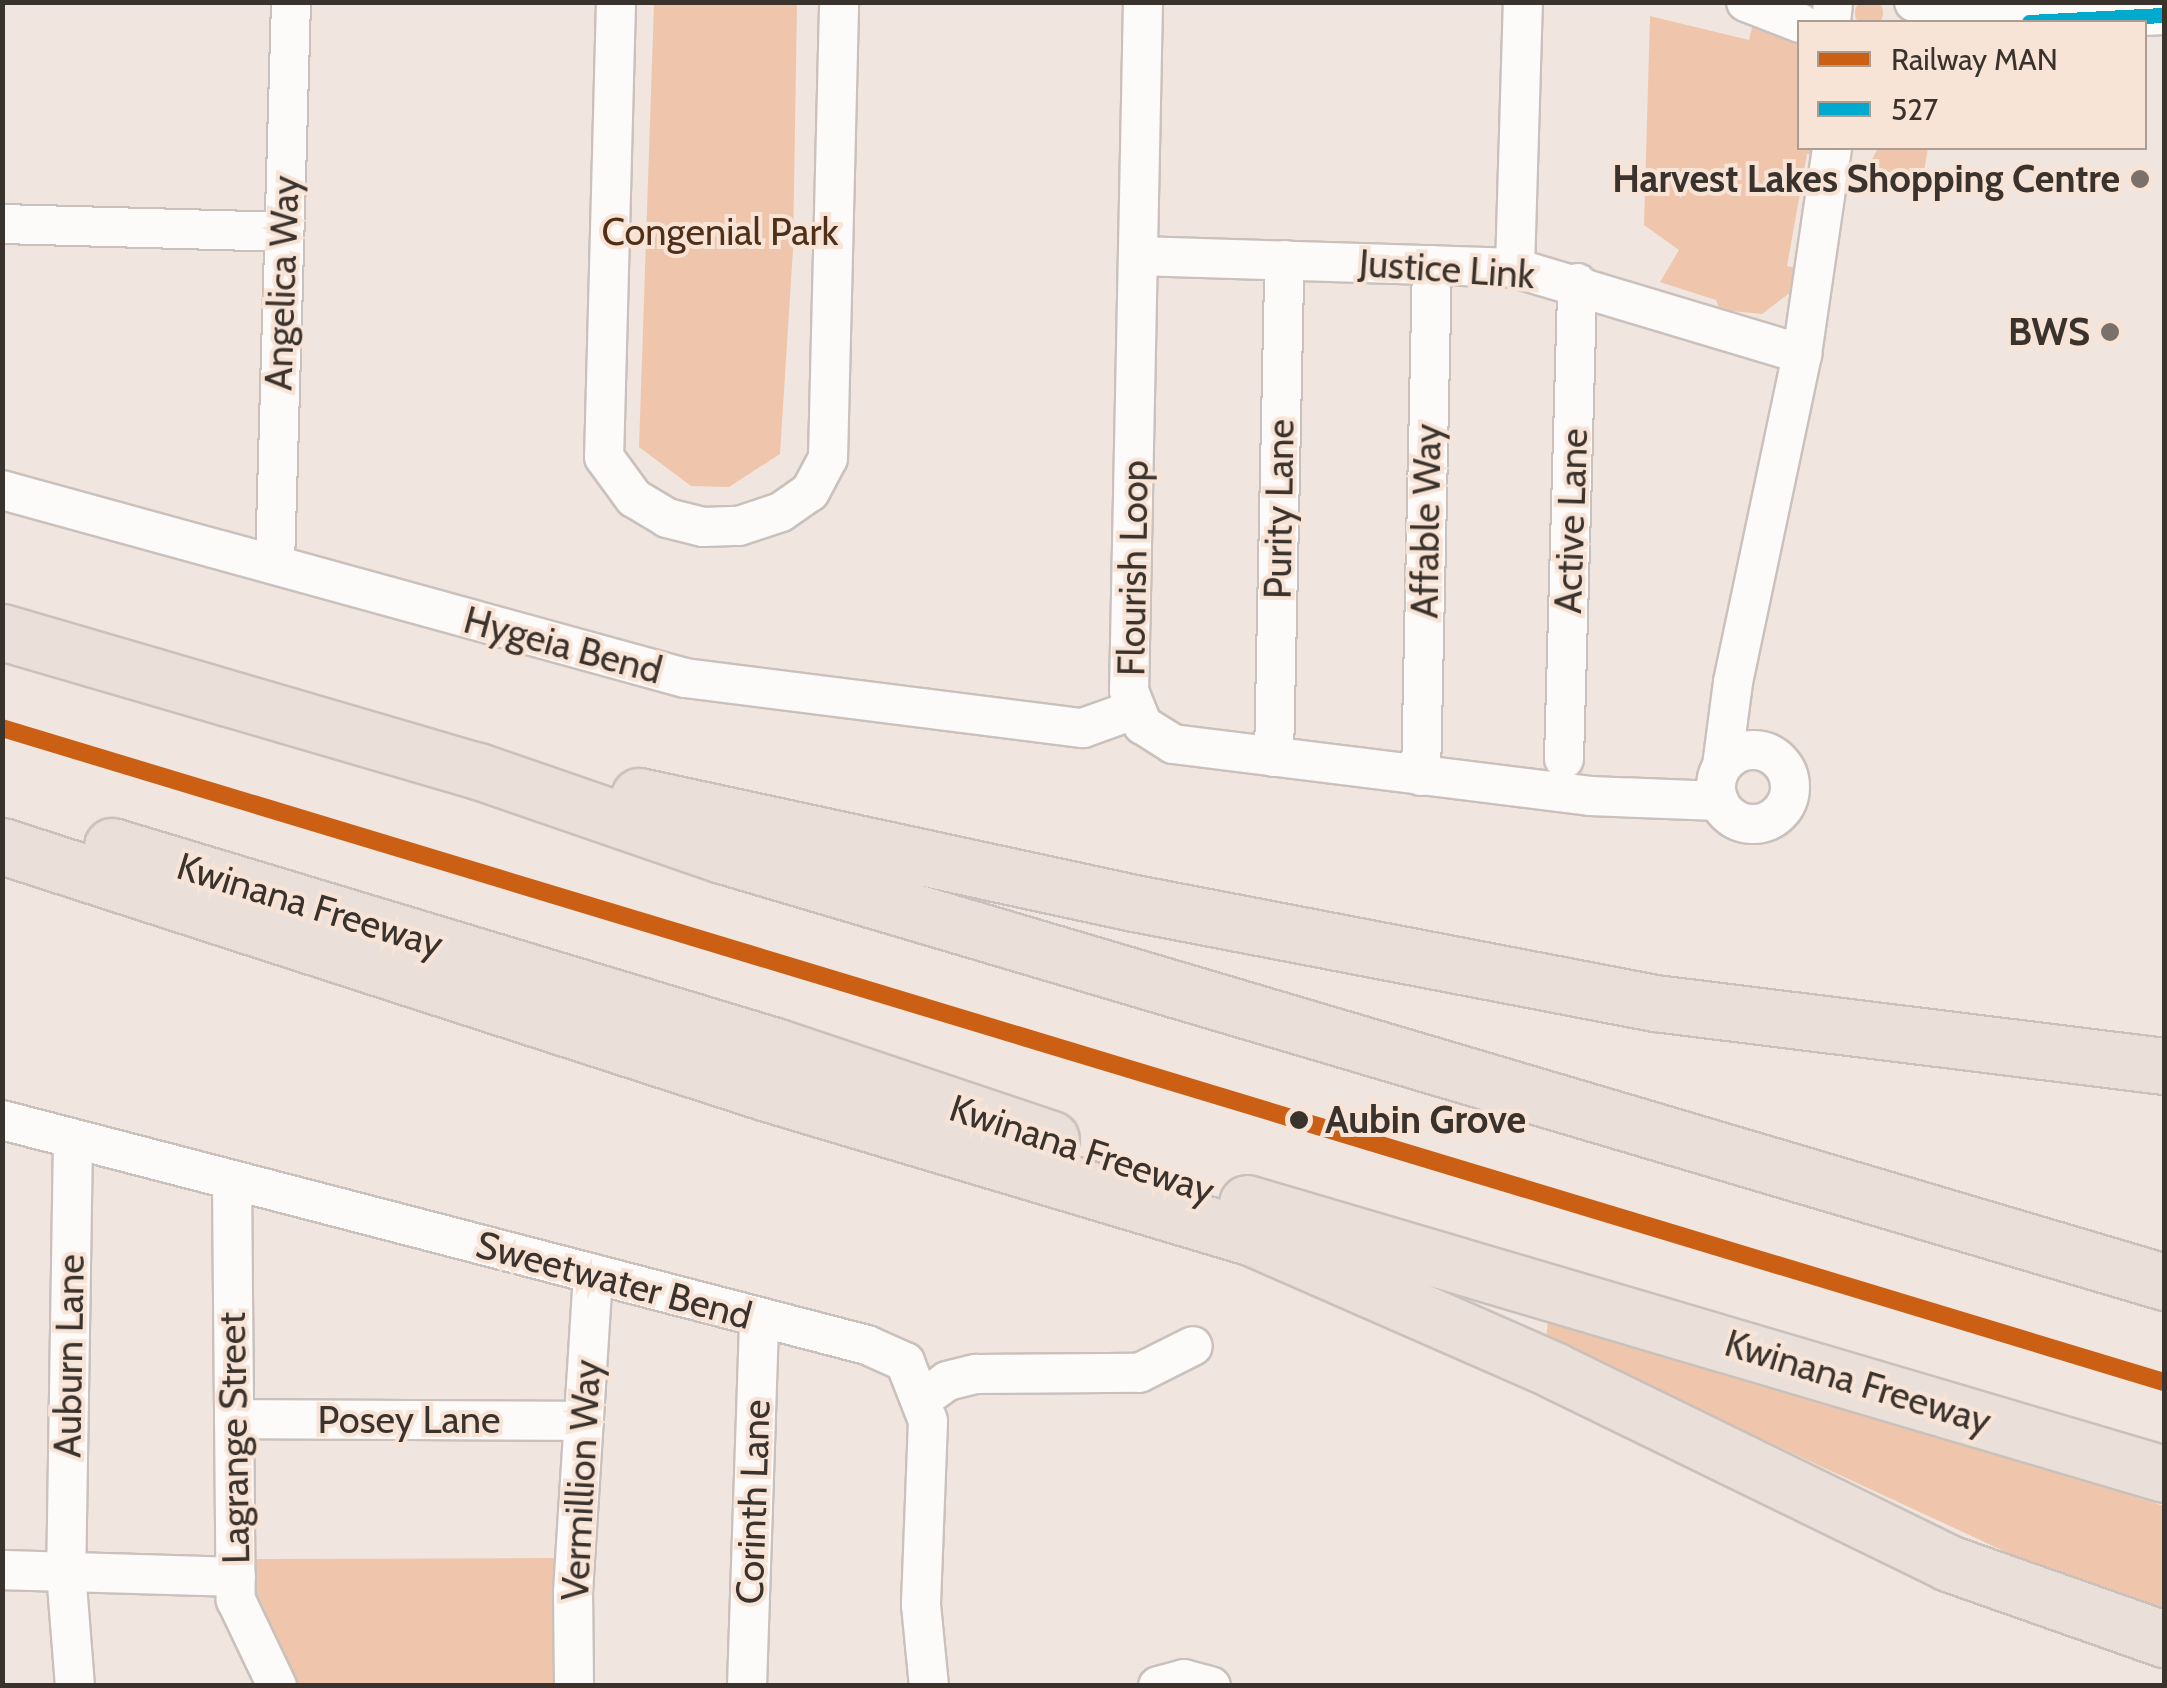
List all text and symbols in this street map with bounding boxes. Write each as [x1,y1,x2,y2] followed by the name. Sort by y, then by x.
[1797,20,2147,150] legend
[1891,41,2058,78] text: Railway MAN
[1891,91,1938,128] text: 527
[1612,156,2120,202] place label: Harvest Lakes Shopping Centre
[2129,168,2151,190] marker: Harvest Lakes Shopping Centre
[255,175,309,391] street label: Angelica Way
[602,209,838,255] park label: Congenial Park
[1358,240,1536,298] street label: Justice Link
[2008,309,2090,355] place label: BWS
[2099,321,2121,343] marker: BWS
[1255,419,1303,599] street label: Purity Lane
[1402,423,1450,619] street label: Affable Way
[1545,428,1597,614] street label: Active Lane
[1108,460,1158,676] street label: Flourish Loop
[459,597,667,693] street label: Hygeia Bend
[172,843,448,967] street label: Kwinana Freeway
[944,1085,1220,1213] street label: Kwinana Freeway
[1325,1097,1526,1143] place label: Aubin Grove
[1282,1103,1316,1137] marker: Aubin Grove
[471,1221,757,1339] street label: Sweetwater Bend
[44,1254,94,1458] street label: Auburn Lane
[209,1312,259,1564] street label: Lagrange Street
[1720,1320,1996,1444] street label: Kwinana Freeway
[552,1358,610,1602] street label: Vermillion Way
[318,1397,500,1443] street label: Posey Lane
[727,1399,779,1605] street label: Corinth Lane

